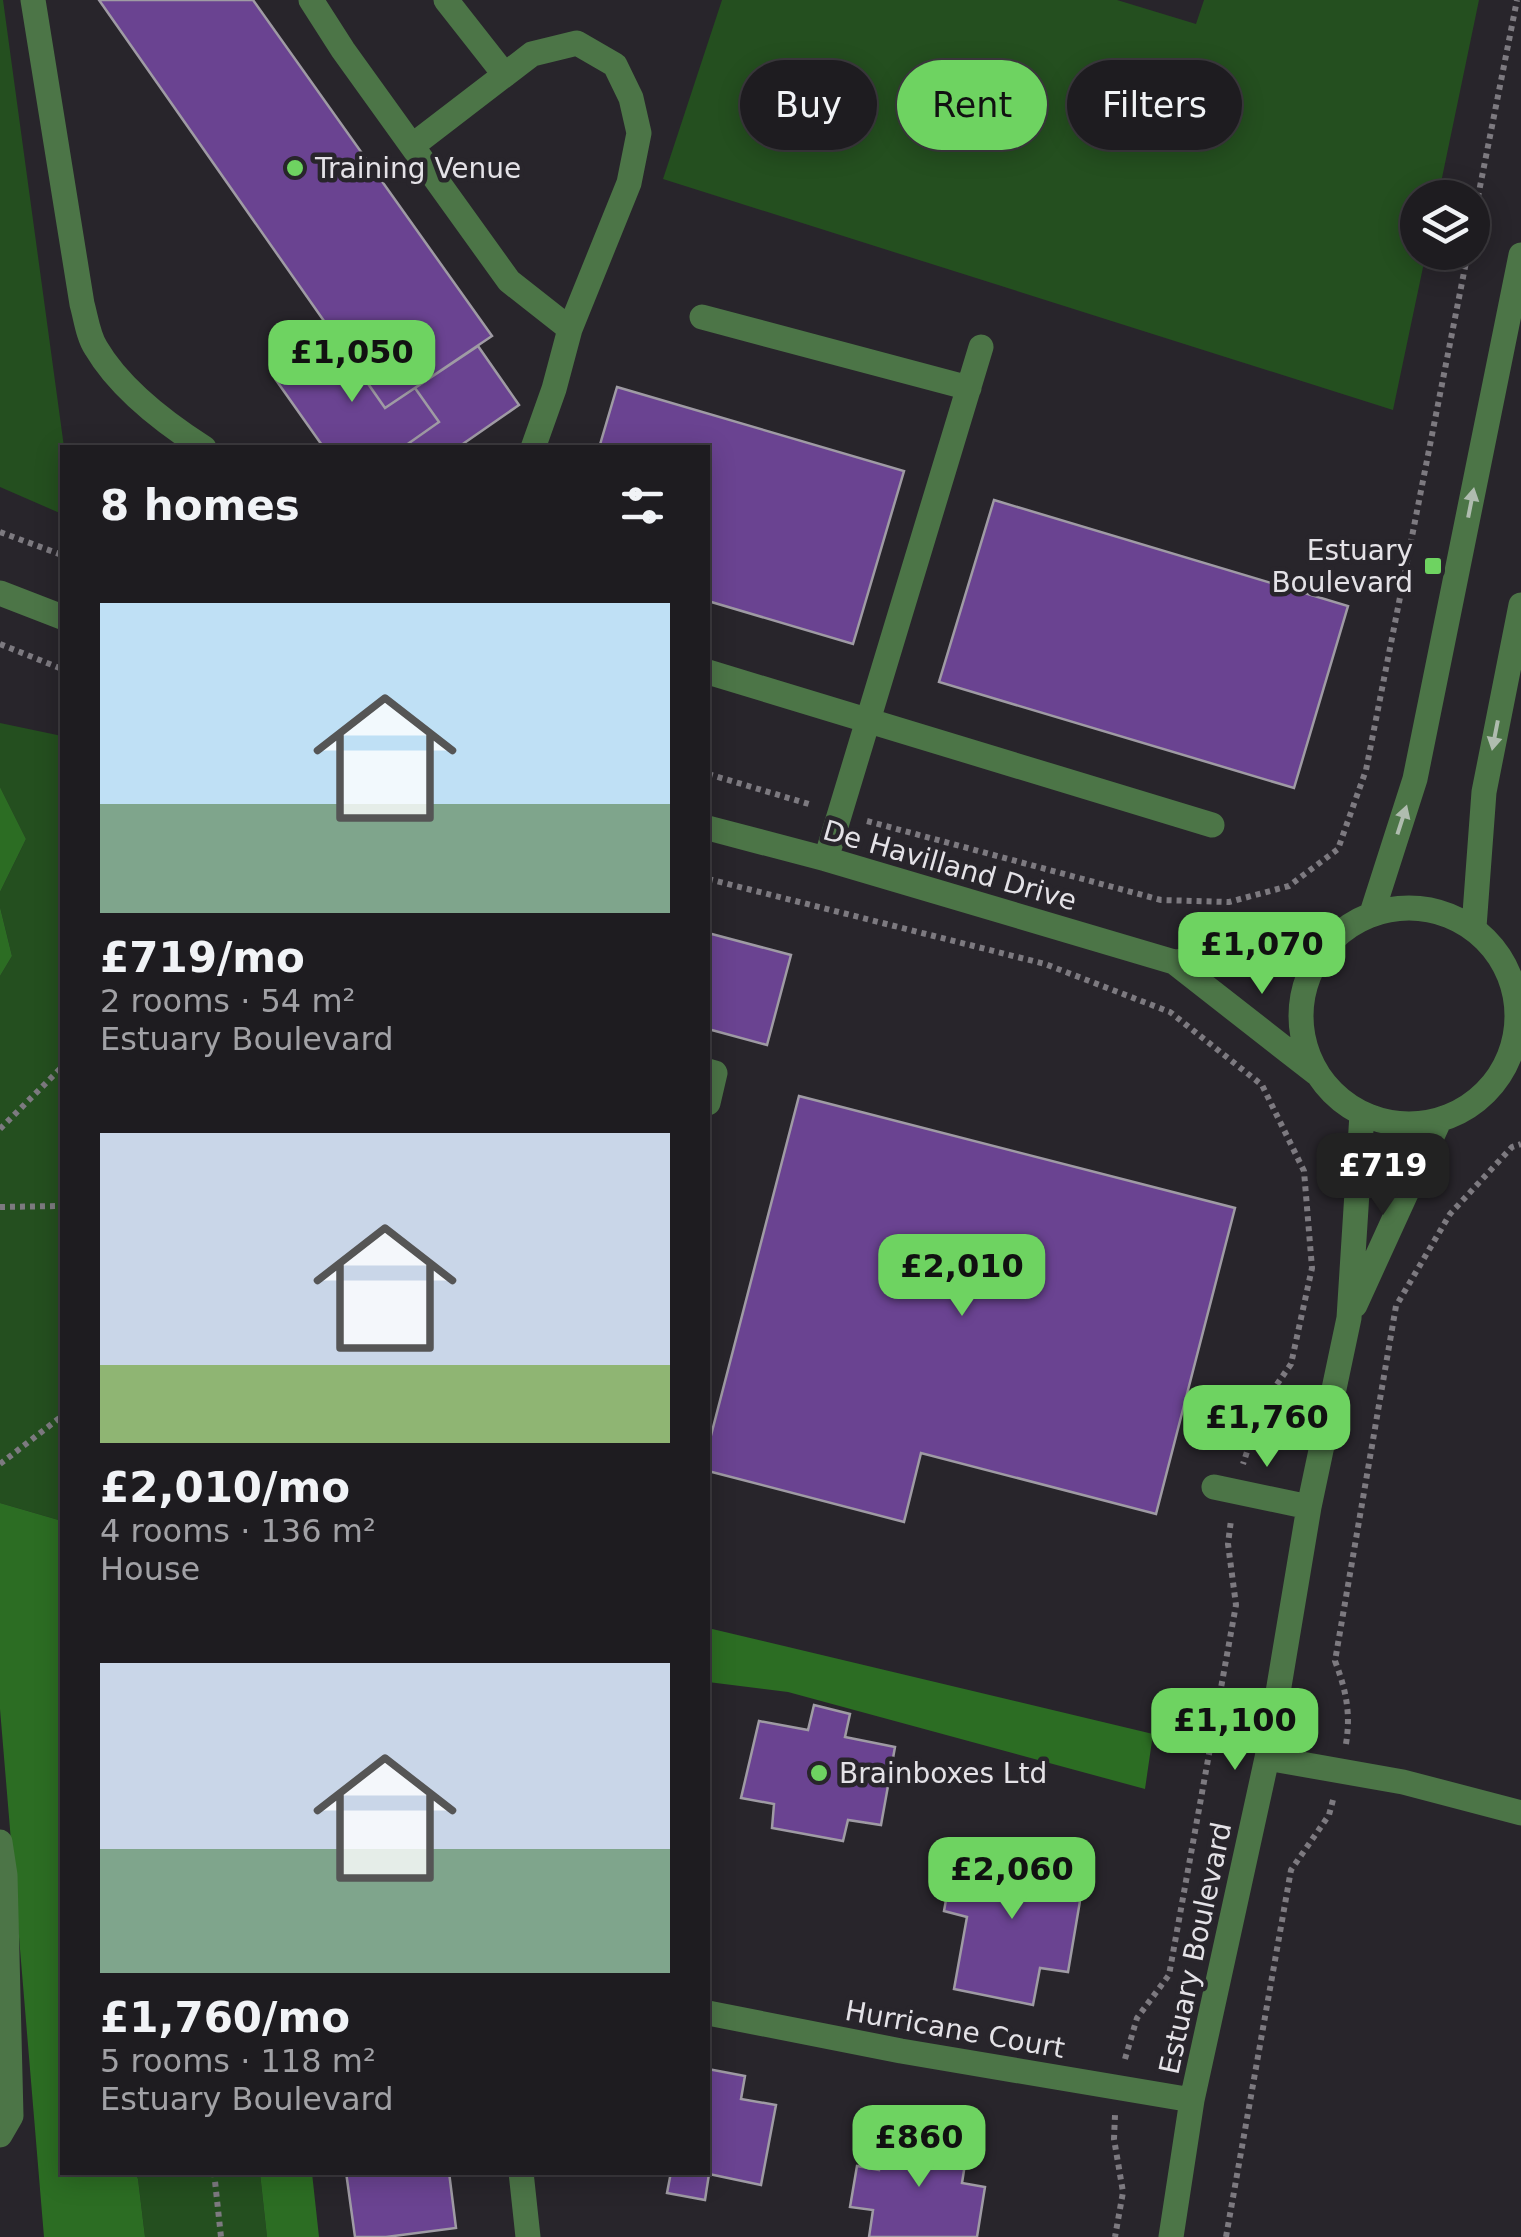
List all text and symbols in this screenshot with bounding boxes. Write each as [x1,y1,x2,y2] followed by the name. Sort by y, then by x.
[740,60,877,150] chip: Buy
[897,60,1047,150] chip: Rent
[1067,60,1242,150] chip: Filters
[314,152,521,185] place label: Training Venue
[284,157,306,179] marker: Training Venue
[1400,180,1490,270] map controls
[1400,180,1490,270] button: layers
[271,320,433,405] pin: £1,050
[290,333,414,371] text: £1,050
[615,478,670,533] icon: filters
[100,481,300,530] text: 8 homes
[1464,487,1479,518] one-way arrow
[1271,534,1413,599] place label: Estuary Boulevard
[1422,555,1444,577] marker: Estuary Boulevard
[295,668,475,848] icon: home
[1487,719,1502,751] one-way arrow
[1395,805,1410,835] one-way arrow
[819,814,1080,917] street label: De Havilland Drive
[1181,912,1343,997] pin: £1,070
[1200,925,1324,963] text: £1,070
[100,933,305,982] text: £719/mo
[100,982,355,1020] text: 2 rooms · 54 m²
[100,1020,393,1058] text: Estuary Boulevard
[1324,1133,1442,1218] pin: £719
[1338,1146,1428,1184] text: £719
[295,1198,475,1378] icon: home
[881,1234,1043,1319] pin: £2,010
[900,1247,1024,1285] text: £2,010
[1186,1385,1348,1470] pin: £1,760
[1205,1398,1329,1436] text: £1,760
[100,1463,350,1512] text: £2,010/mo
[100,1512,376,1550] text: 4 rooms · 136 m²
[100,1550,200,1588] text: House
[1154,1688,1316,1773] pin: £1,100
[1173,1701,1297,1739] text: £1,100
[295,1728,475,1908] icon: home
[839,1757,1047,1790] place label: Brainboxes Ltd
[808,1762,830,1784] marker: Brainboxes Ltd
[1153,1819,1238,2077] street label: Estuary Boulevard
[931,1837,1093,1922] pin: £2,060
[950,1850,1074,1888] text: £2,060
[100,1993,350,2042] text: £1,760/mo
[843,1994,1067,2065] street label: Hurricane Court
[100,2042,376,2080] text: 5 rooms · 118 m²
[100,2080,393,2118] text: Estuary Boulevard
[860,2105,978,2190] pin: £860
[874,2118,964,2156] text: £860

